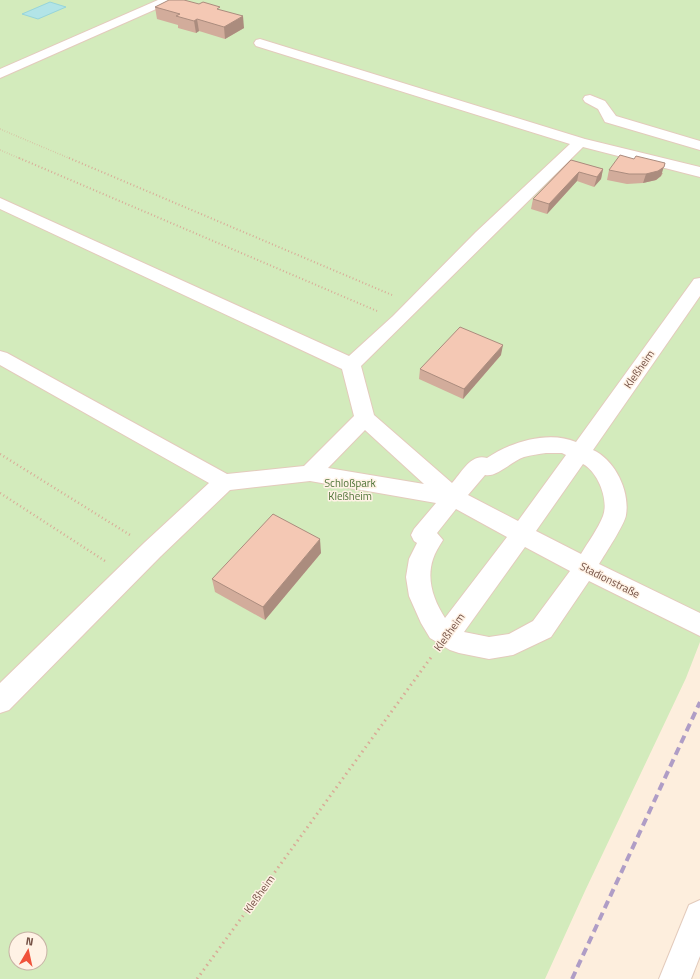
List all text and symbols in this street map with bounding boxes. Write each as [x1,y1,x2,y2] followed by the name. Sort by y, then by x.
[620,346,658,392] street label: Kleßheim
[324,475,377,504] park label: Schloßpark Kleßheim
[577,558,643,602] street label: Stadionstraße
[430,610,468,654] street label: Kleßheim
[240,872,278,916] street label: Kleßheim
[8,931,48,971] north arrow
[25,933,35,950] text: N

